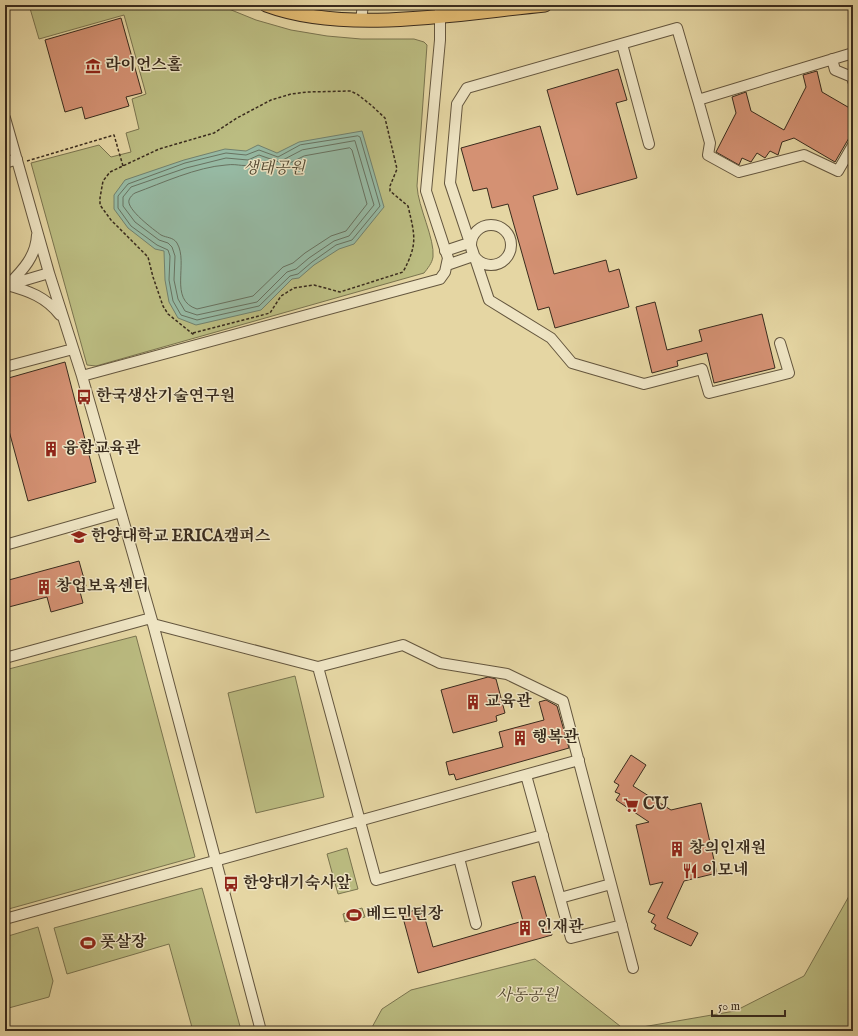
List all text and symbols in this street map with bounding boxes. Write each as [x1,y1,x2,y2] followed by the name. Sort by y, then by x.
[105,55,183,76] place label: 라이언스홀
[84,57,102,75] museum icon: 라이언스홀
[243,159,306,179] park label: 생태공원
[96,386,235,407] place label: 한국생산기술연구원
[75,388,93,406] bus stop icon: 한국생산기술연구원
[63,438,141,459] place label: 융합교육관
[42,440,60,458] building icon: 융합교육관
[91,526,271,547] place label: 한양대학교 ERICA캠퍼스
[70,528,88,546] school or university icon: 한양대학교 ERICA캠퍼스
[56,576,149,597] place label: 창업보육센터
[35,578,53,596] building icon: 창업보육센터
[485,691,532,712] place label: 교육관
[464,693,482,711] building icon: 교육관
[532,727,579,748] place label: 행복관
[511,729,529,747] building icon: 행복관
[643,795,668,815] place label: CU
[622,796,640,814] supermarket icon: CU
[689,838,766,859] place label: 창의인재원
[668,840,686,858] building icon: 창의인재원
[702,860,748,881] place label: 이모네
[681,862,699,880] restaurant icon: 이모네
[243,873,352,894] place label: 한양대기숙사앞
[222,875,240,893] bus stop icon: 한양대기숙사앞
[366,904,444,925] place label: 베드민턴장
[345,906,363,924] sports icon: 베드민턴장
[537,917,584,938] place label: 인재관
[516,919,534,937] building icon: 인재관
[100,932,147,953] place label: 풋살장
[79,934,97,952] sports icon: 풋살장
[496,986,559,1006] park label: 사동공원
[712,992,785,1018] scale bar
[718,999,740,1014] text: 50 m

